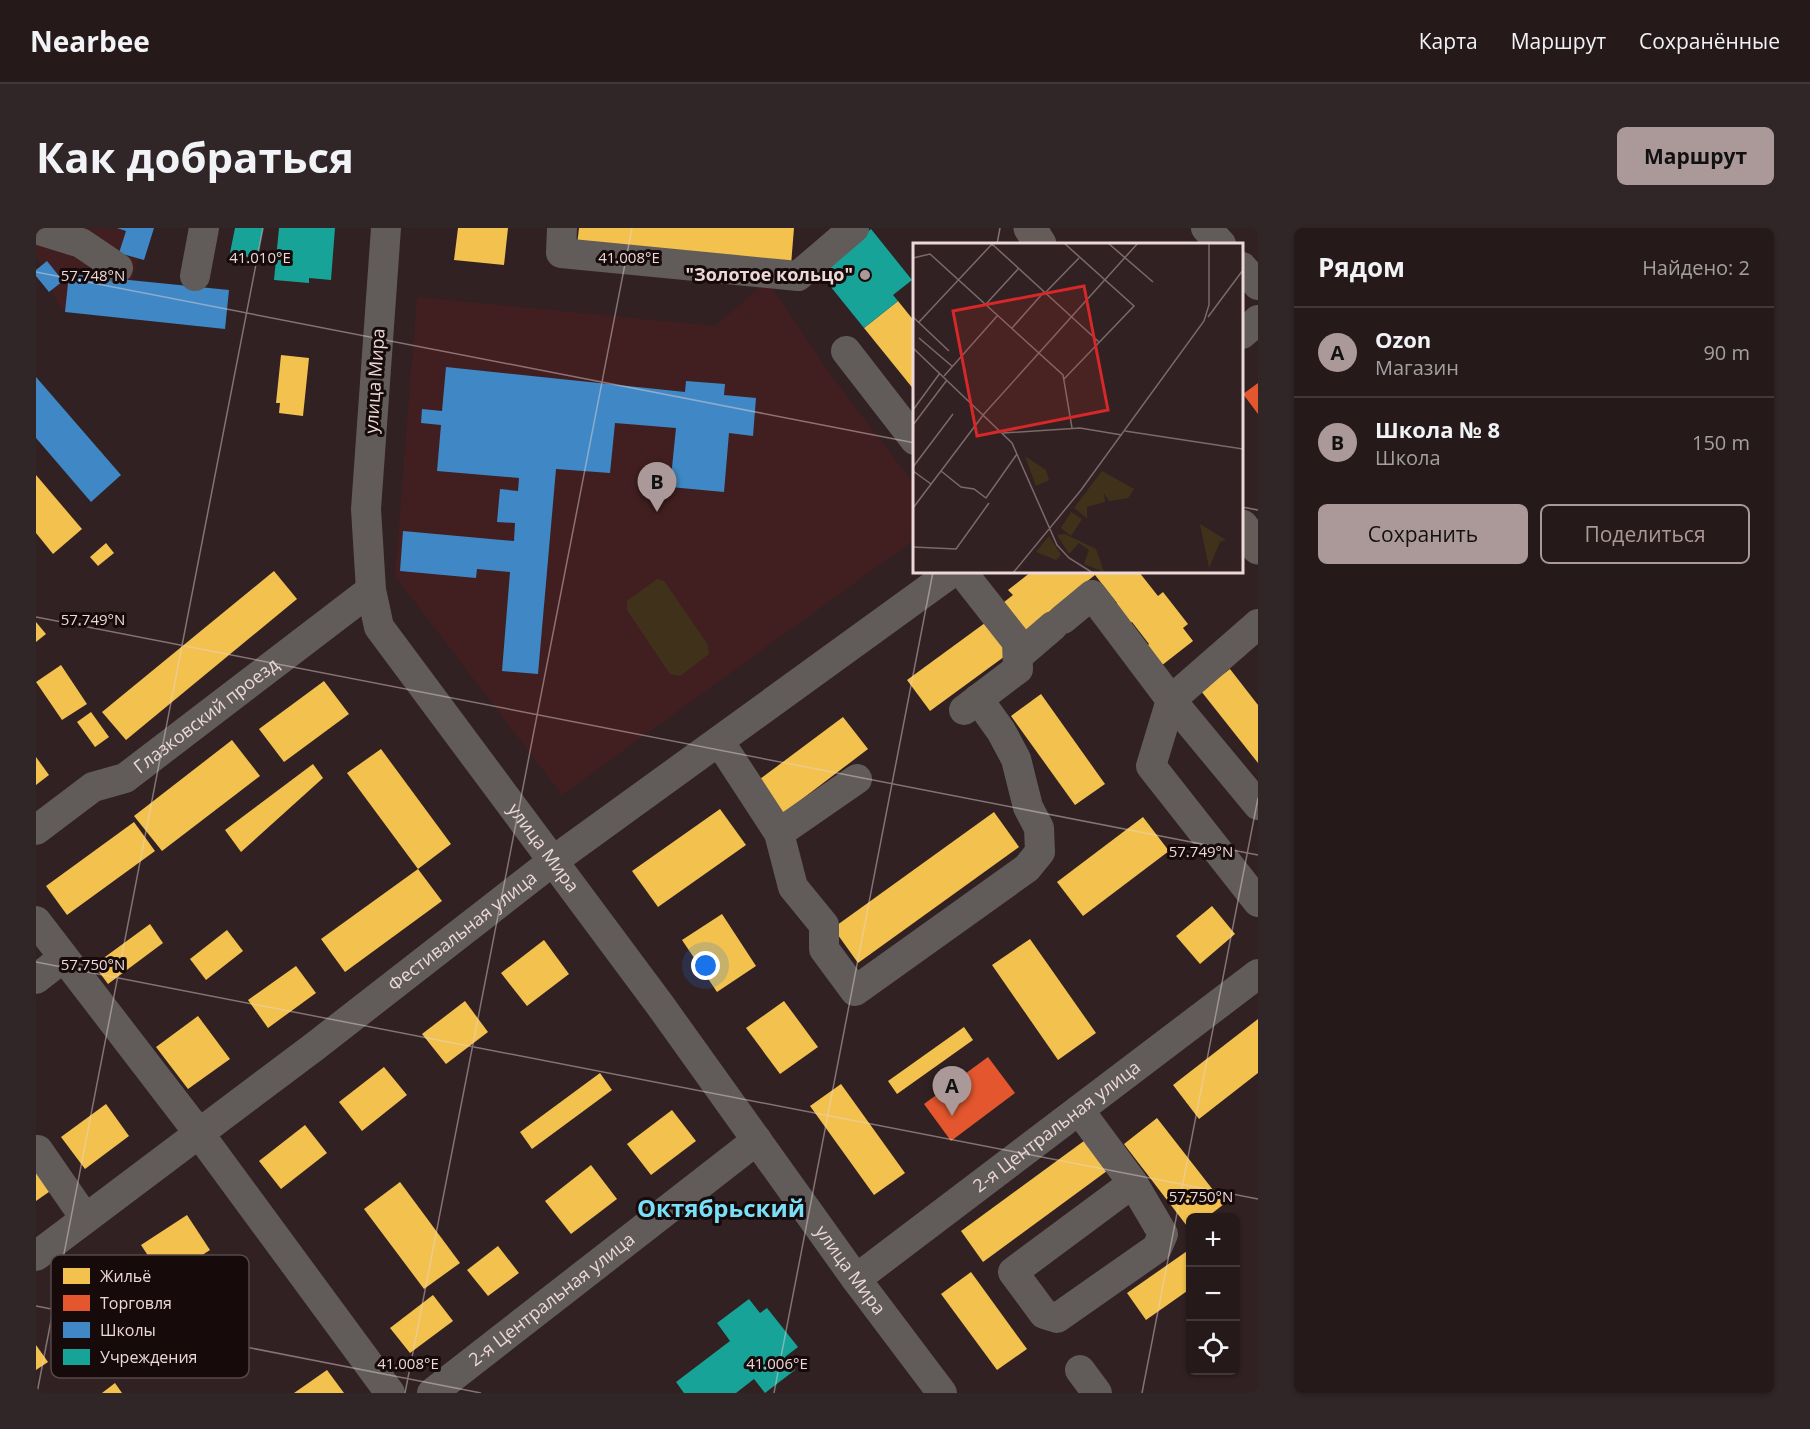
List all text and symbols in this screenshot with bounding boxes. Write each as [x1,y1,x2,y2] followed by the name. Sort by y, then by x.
[30,22,150,60] text: Nearbee
[1419,27,1478,55] text: Карта
[1511,27,1606,55] text: Маршрут
[1639,27,1780,55] text: Сохранённые
[1617,127,1774,185] button: Маршрут
[36,128,354,185] text: Как добраться
[913,243,1243,573] inset map
[229,247,291,267] text: 41.010°E
[598,247,660,267] text: 41.008°E
[1318,249,1405,285] text: Рядом
[1642,254,1750,281] text: Найдено: 2
[686,262,853,286] place label: "Золотое кольцо"
[61,265,125,285] text: 57.748°N
[858,268,872,282] marker: "Золотое кольцо"
[1375,324,1431,354] text: Ozon
[358,328,390,434] street label: улица Мира
[1331,339,1344,366] text: A
[1703,339,1750,366] text: 90 m
[1375,354,1459,381] text: Магазин
[1375,414,1500,444] text: Школа № 8
[1331,429,1344,456] text: B
[1692,429,1750,456] text: 150 m
[1375,444,1441,471] text: Школа
[638,462,676,512] pin: B
[1318,504,1528,564] button: Сохранить
[1540,504,1750,564] button: Поделиться
[61,609,125,629] text: 57.749°N
[128,652,283,778] street label: Глазковский проезд
[503,798,585,897] street label: улица Мира
[1169,841,1233,861] text: 57.749°N
[383,865,541,996] street label: Фестивальная улица
[691,951,720,980] your location
[61,954,125,974] text: 57.750°N
[968,1055,1145,1197] street label: 2-я Центральная улица
[932,1066,972,1116] pin: A
[1169,1186,1233,1206] text: 57.750°N
[637,1191,805,1224] district label: Октябрьский
[1186,1213,1240,1375] map controls
[1186,1213,1240,1267] button: +
[810,1220,892,1319] street label: улица Мира
[463,1227,639,1371] street label: 2-я Центральная улица
[51,1255,249,1378] legend
[100,1265,151,1287] text: Жильё
[1186,1267,1240,1321] button: −
[100,1292,172,1314] text: Торговля
[100,1319,156,1341] text: Школы
[1186,1321,1240,1375] button: locate
[100,1346,197,1368] text: Учреждения
[377,1353,439,1373] text: 41.008°E
[746,1353,808,1373] text: 41.006°E

